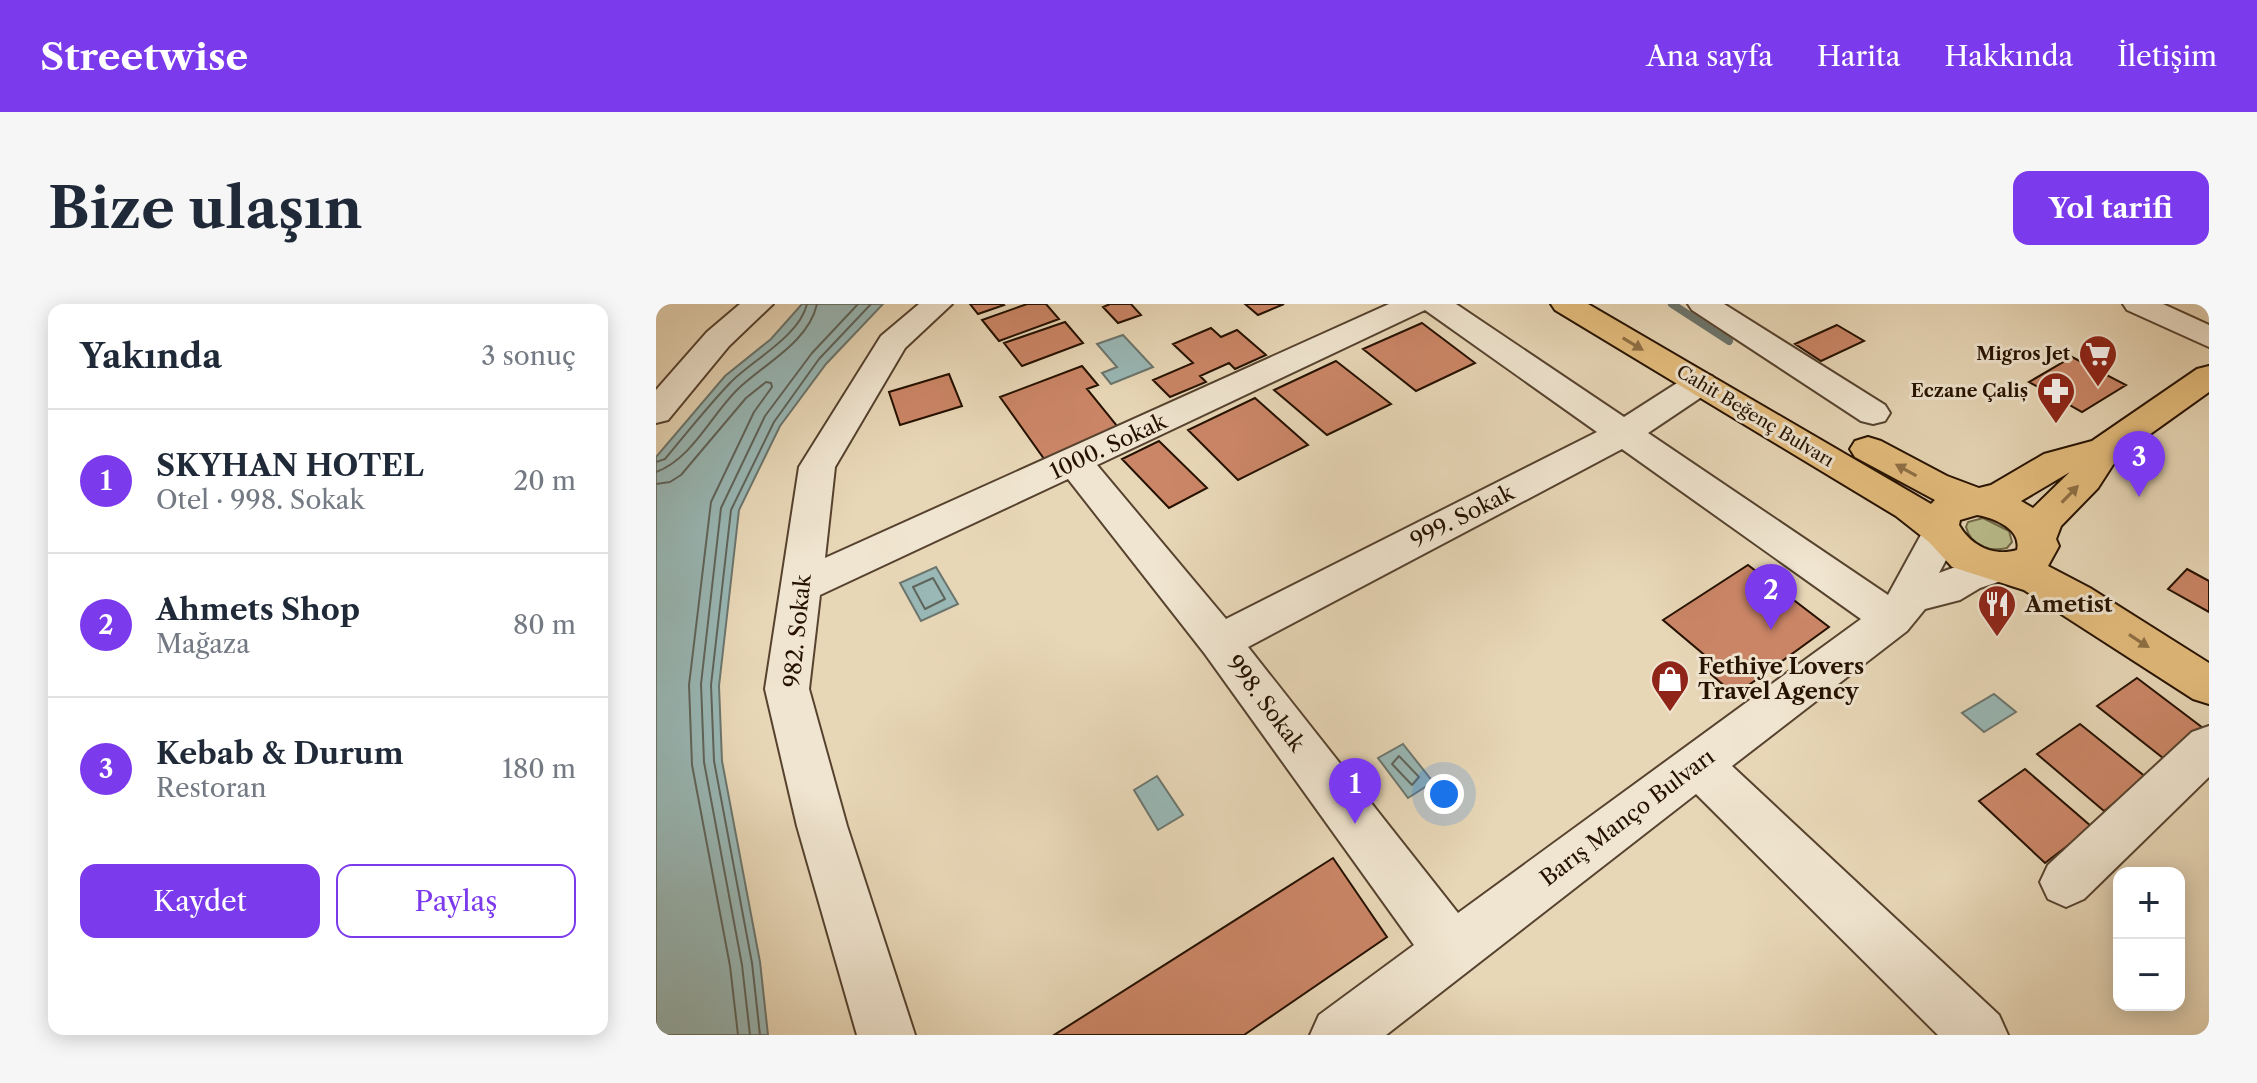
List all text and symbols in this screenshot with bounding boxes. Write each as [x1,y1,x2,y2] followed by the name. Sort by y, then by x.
[40,33,248,80] text: Streetwise
[1646,39,1773,73] text: Ana sayfa
[1817,39,1900,73] text: Harita
[1944,39,2073,73] text: Hakkında
[2117,39,2217,73] text: İletişim
[2013,171,2209,245] button: Yol tarifi
[48,174,362,243] text: Bize ulaşın
[2077,333,2119,388] supermarket icon: Migros Jet
[80,335,222,377] text: Yakında
[1622,337,1644,351] one-way arrow
[481,340,576,372] text: 3 sonuç
[1976,343,2071,365] place label: Migros Jet
[1672,360,1838,472] street label: Cahit Beğenç Bulvarı
[2035,370,2077,425] pharmacy icon: Eczane Çaliș
[1911,380,2028,402] place label: Eczane Çaliș
[1046,407,1172,485] street label: 1000. Sokak
[2113,431,2165,497] pin: 3
[156,447,424,484] text: SKYHAN HOTEL
[1895,463,1918,477] one-way arrow
[100,465,112,497] text: 1
[513,465,576,497] text: 20 m
[1406,478,1520,554] street label: 999. Sokak
[156,484,365,516] text: Otel · 998. Sokak
[2061,485,2079,504] one-way arrow
[1745,564,1797,630] pin: 2
[778,572,817,689] street label: 982. Sokak
[1976,583,2018,638] restaurant icon: Ametist
[156,591,360,628] text: Ahmets Shop
[2024,591,2113,618] place label: Ametist
[98,609,114,641] text: 2
[513,609,576,641] text: 80 m
[156,628,250,660] text: Mağaza
[2128,633,2150,647] one-way arrow
[1221,650,1311,758] street label: 998. Sokak
[1698,653,1864,705] place label: Fethiye Lovers Travel Agency
[1649,658,1691,713] shop icon: Fethiye Lovers Travel Agency
[156,735,404,772] text: Kebab & Durum
[1535,743,1720,892] street label: Barış Manço Bulvarı
[99,753,113,785] text: 3
[502,753,576,785] text: 180 m
[1329,758,1381,824] pin: 1
[156,772,267,804] text: Restoran
[1424,774,1464,814] your location
[80,864,320,938] button: Kaydet
[336,864,576,938] button: Paylaş
[2113,867,2185,1011] map controls
[2113,867,2185,939] button: +
[2113,939,2185,1011] button: −

